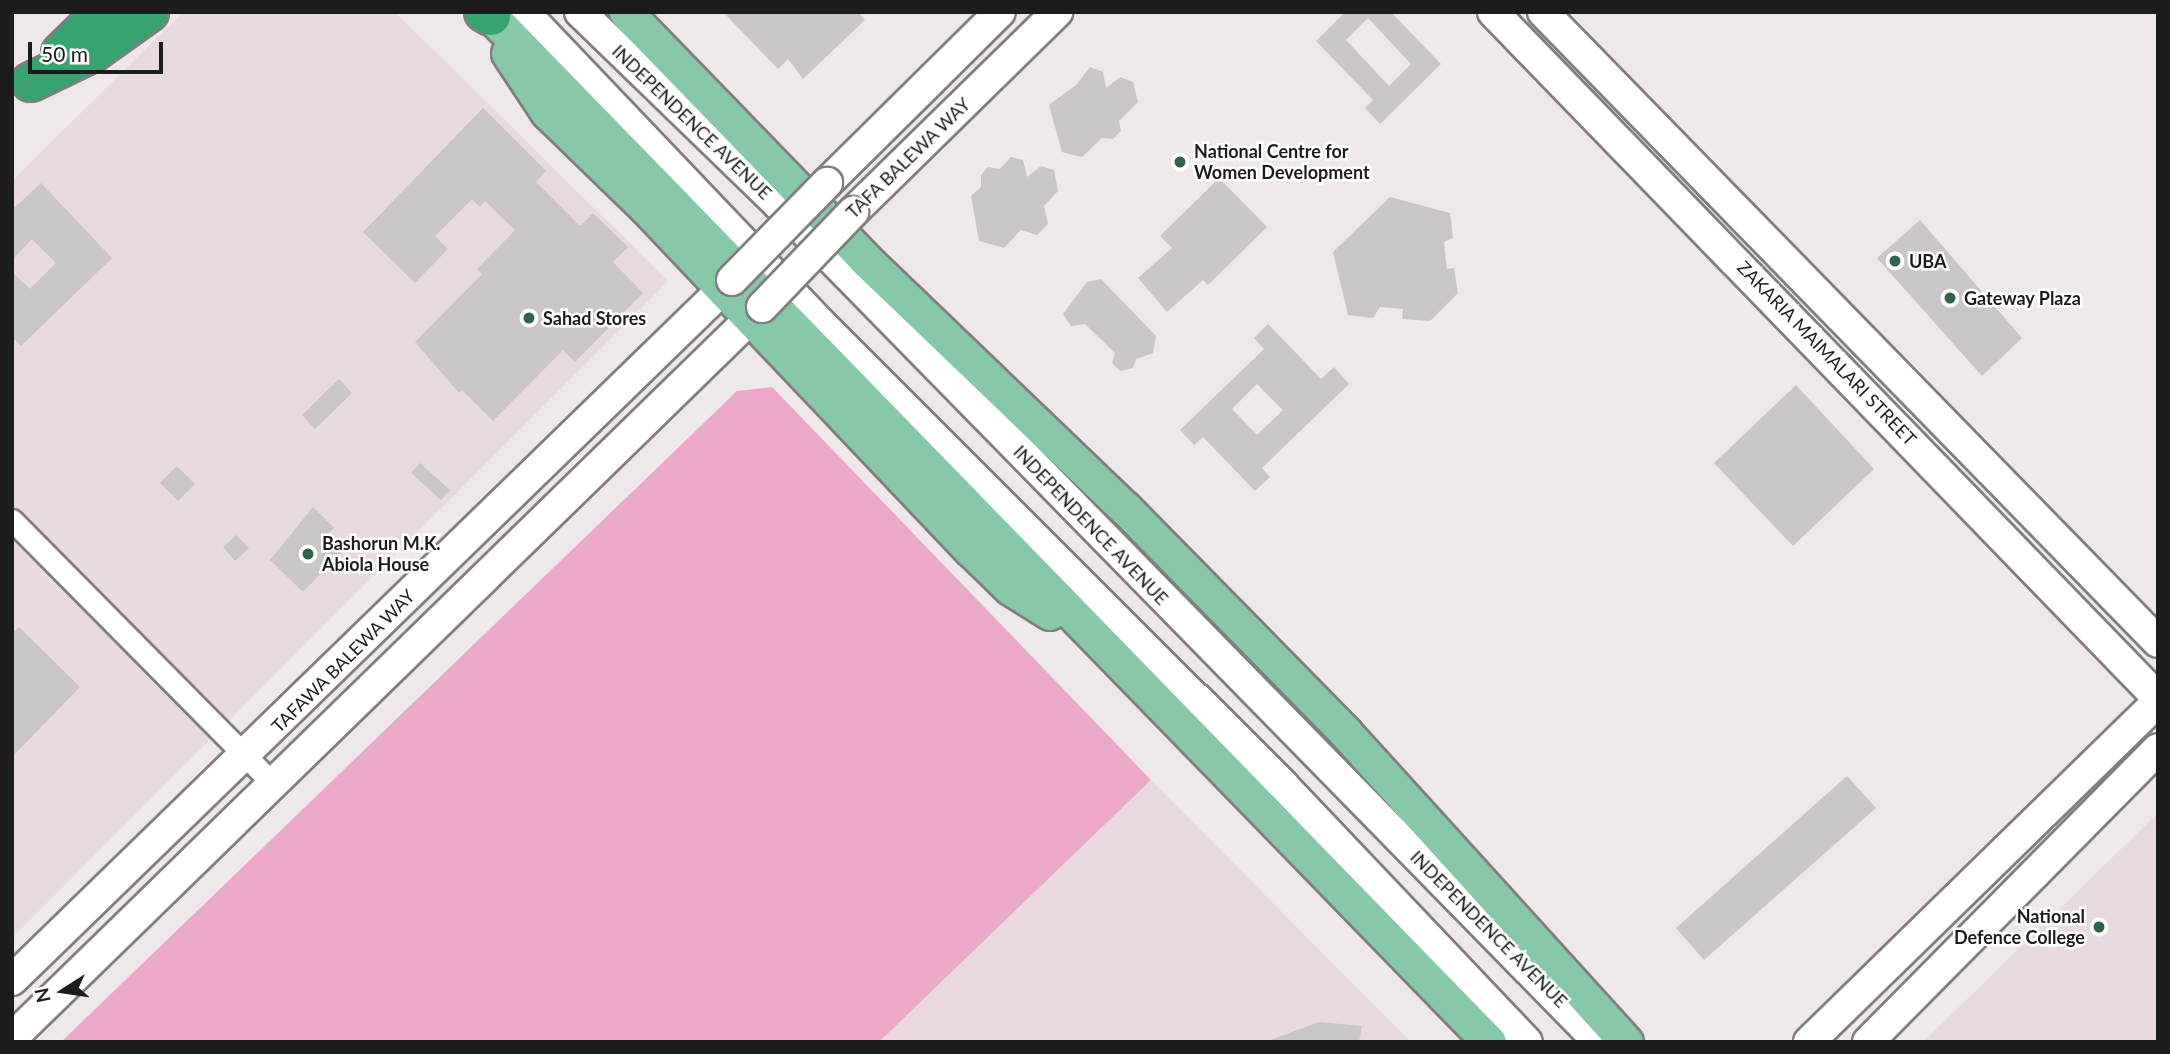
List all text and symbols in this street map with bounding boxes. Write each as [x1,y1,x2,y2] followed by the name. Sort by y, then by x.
[32,28,166,72] scale bar
[608,40,776,204] street label: INDEPENDENCE AVENUE
[41,41,88,66] text: 50 m
[841,93,975,223] street label: TAFA BALEWA WAY
[1194,141,1370,184] place label: National Centre for Women Development
[1172,154,1188,170] marker: National Centre for Women Development
[1909,250,1947,272] place label: UBA
[1887,253,1903,269] marker: UBA
[1733,256,1921,450] street label: ZAKARIA MAIMALARI STREET
[1964,287,2081,309] place label: Gateway Plaza
[1942,290,1958,306] marker: Gateway Plaza
[543,307,646,329] place label: Sahad Stores
[521,310,537,326] marker: Sahad Stores
[1009,441,1173,609] street label: INDEPENDENCE AVENUE
[322,533,441,576] place label: Bashorun M.K. Abiola House
[300,546,316,562] marker: Bashorun M.K. Abiola House
[267,585,419,737] street label: TAFAWA BALEWA WAY
[1406,846,1572,1012] street label: INDEPENDENCE AVENUE
[1954,906,2085,948] place label: National Defence College
[2091,919,2107,935] marker: National Defence College
[28,956,98,1026] north arrow
[29,986,55,1005] text: N

